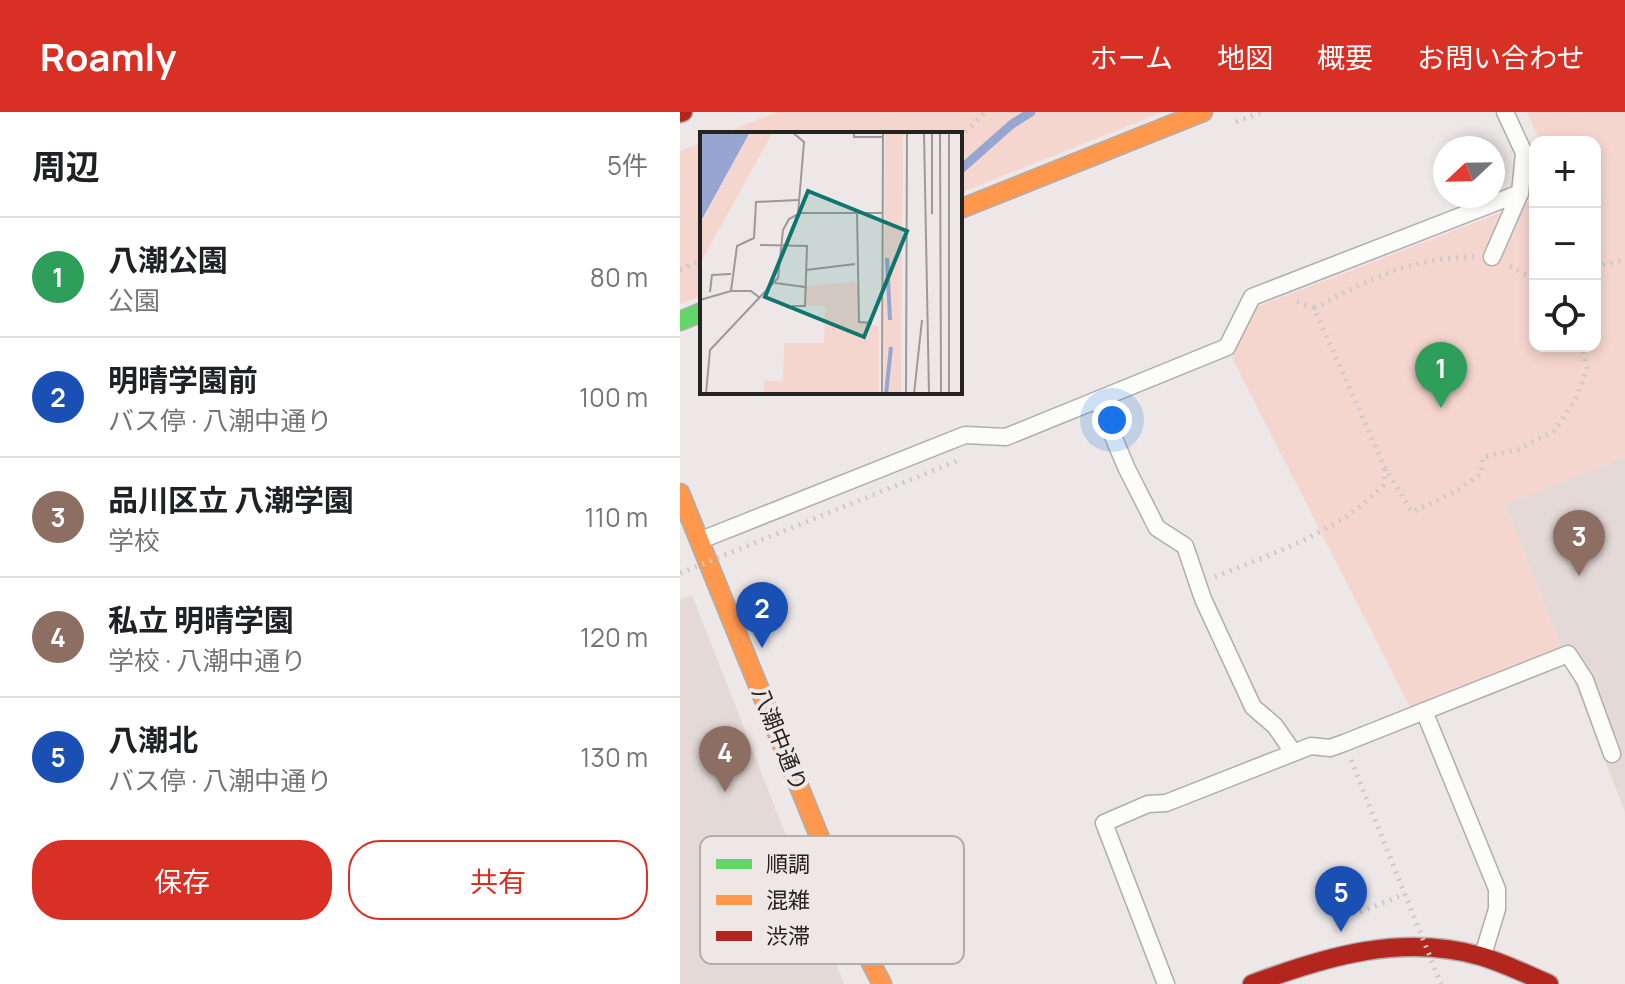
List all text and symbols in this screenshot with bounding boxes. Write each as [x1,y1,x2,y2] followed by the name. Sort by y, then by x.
[40,30,177,82] text: Roamly
[1090,38,1173,76] text: ホーム
[1217,38,1273,76] text: 地図
[1317,38,1373,76] text: 概要
[1417,38,1585,76] text: お問い合わせ
[700,132,962,394] inset map
[1433,136,1505,208] north arrow
[1529,136,1601,352] map controls
[1529,136,1601,208] button: +
[32,143,100,189] text: 周辺
[607,147,648,183] text: 5件
[1529,208,1601,280] button: −
[108,239,228,280] text: 八潮公園
[52,259,64,295] text: 1
[590,259,648,295] text: 80 m
[1529,280,1601,352] button: locate
[108,282,160,318] text: 公園
[1415,342,1467,408] pin: 1
[108,359,258,400] text: 明晴学園前
[50,379,66,415] text: 2
[579,379,648,415] text: 100 m
[1092,400,1132,440] your location
[108,402,332,438] text: バス停 · 八潮中通り
[108,479,354,520] text: 品川区立 八潮学園
[50,499,66,535] text: 3
[585,499,648,535] text: 110 m
[1553,510,1605,576] pin: 3
[108,522,160,558] text: 学校
[736,582,788,648] pin: 2
[108,599,294,640] text: 私立 明晴学園
[50,619,66,655] text: 4
[580,619,648,655] text: 120 m
[108,642,306,678] text: 学校 · 八潮中通り
[745,682,815,796] street label: 八潮中通り
[108,719,198,760] text: 八潮北
[699,726,751,792] pin: 4
[50,739,66,775] text: 5
[580,739,648,775] text: 130 m
[108,762,332,798] text: バス停 · 八潮中通り
[700,836,964,964] legend
[32,840,332,920] button: 保存
[348,840,648,920] button: 共有
[766,849,810,879] text: 順調
[1315,866,1367,932] pin: 5
[766,885,810,915] text: 混雑
[766,921,810,951] text: 渋滞

